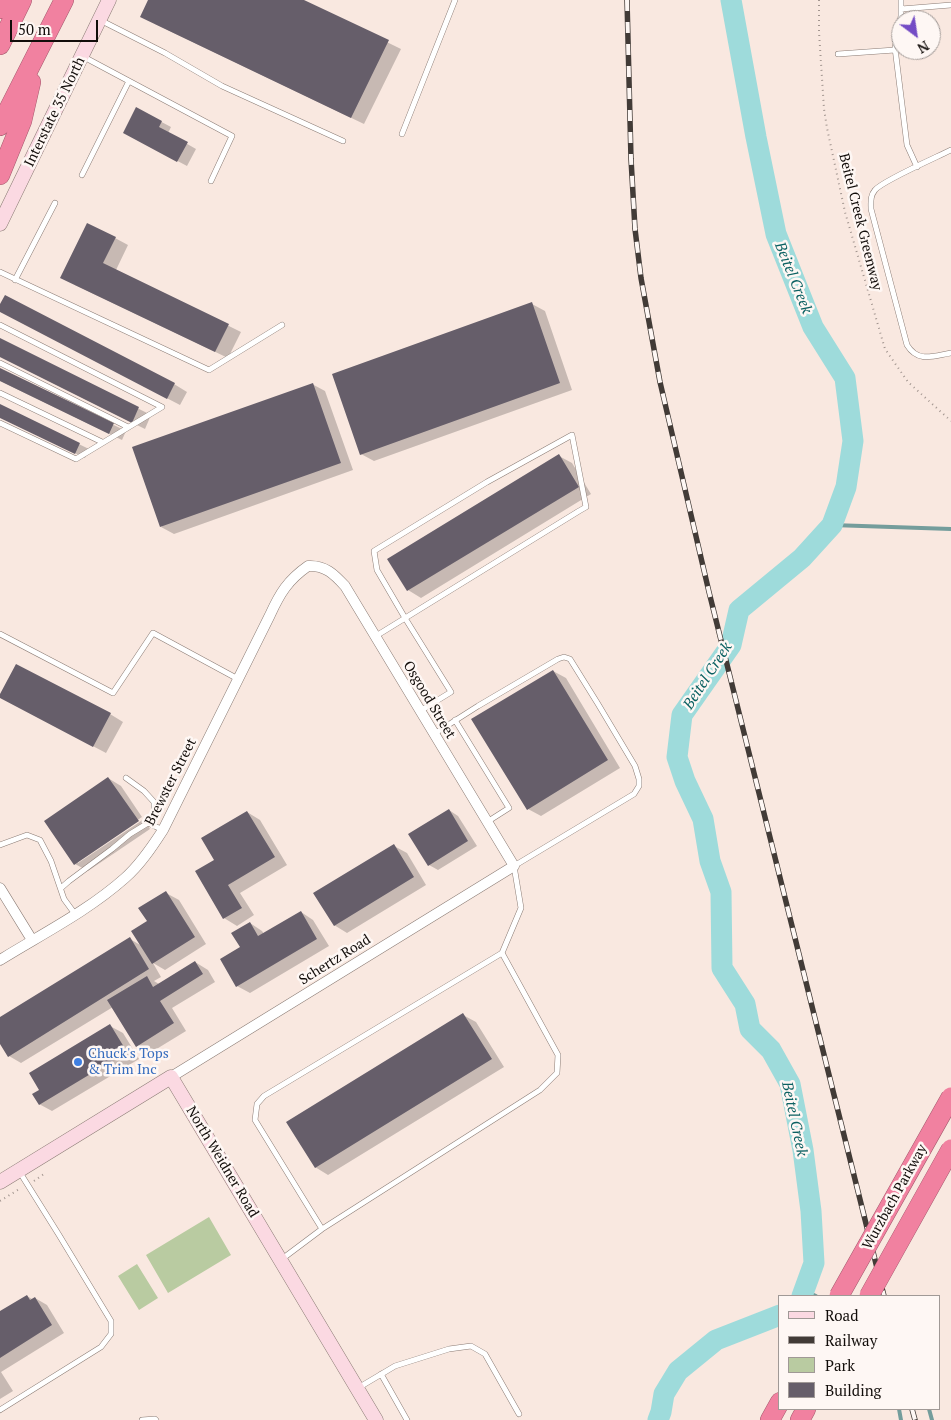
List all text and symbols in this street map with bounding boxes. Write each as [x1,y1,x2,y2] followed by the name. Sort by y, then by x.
[12,10,100,42] scale bar
[891,10,941,60] north arrow
[18,19,51,39] text: 50 m
[914,37,933,58] text: N
[21,54,89,170] street label: Interstate 35 North
[835,152,885,292] street label: Beitel Creek Greenway
[770,239,816,317] water label: Beitel Creek
[680,639,736,713] water label: Beitel Creek
[399,658,459,742] street label: Osgood Street
[142,736,200,828] street label: Brewster Street
[296,931,374,989] street label: Schertz Road
[88,1046,169,1078] place label: Chuck's Tops & Trim Inc
[72,1056,84,1068] marker: Chuck's Tops & Trim Inc
[777,1080,811,1158] water label: Beitel Creek
[182,1103,262,1221] street label: North Weidner Road
[859,1142,931,1252] street label: Wurzbach Parkway
[778,1295,941,1410] legend
[825,1305,858,1325] text: Road
[825,1330,877,1350] text: Railway
[825,1355,855,1375] text: Park
[825,1380,882,1400] text: Building

